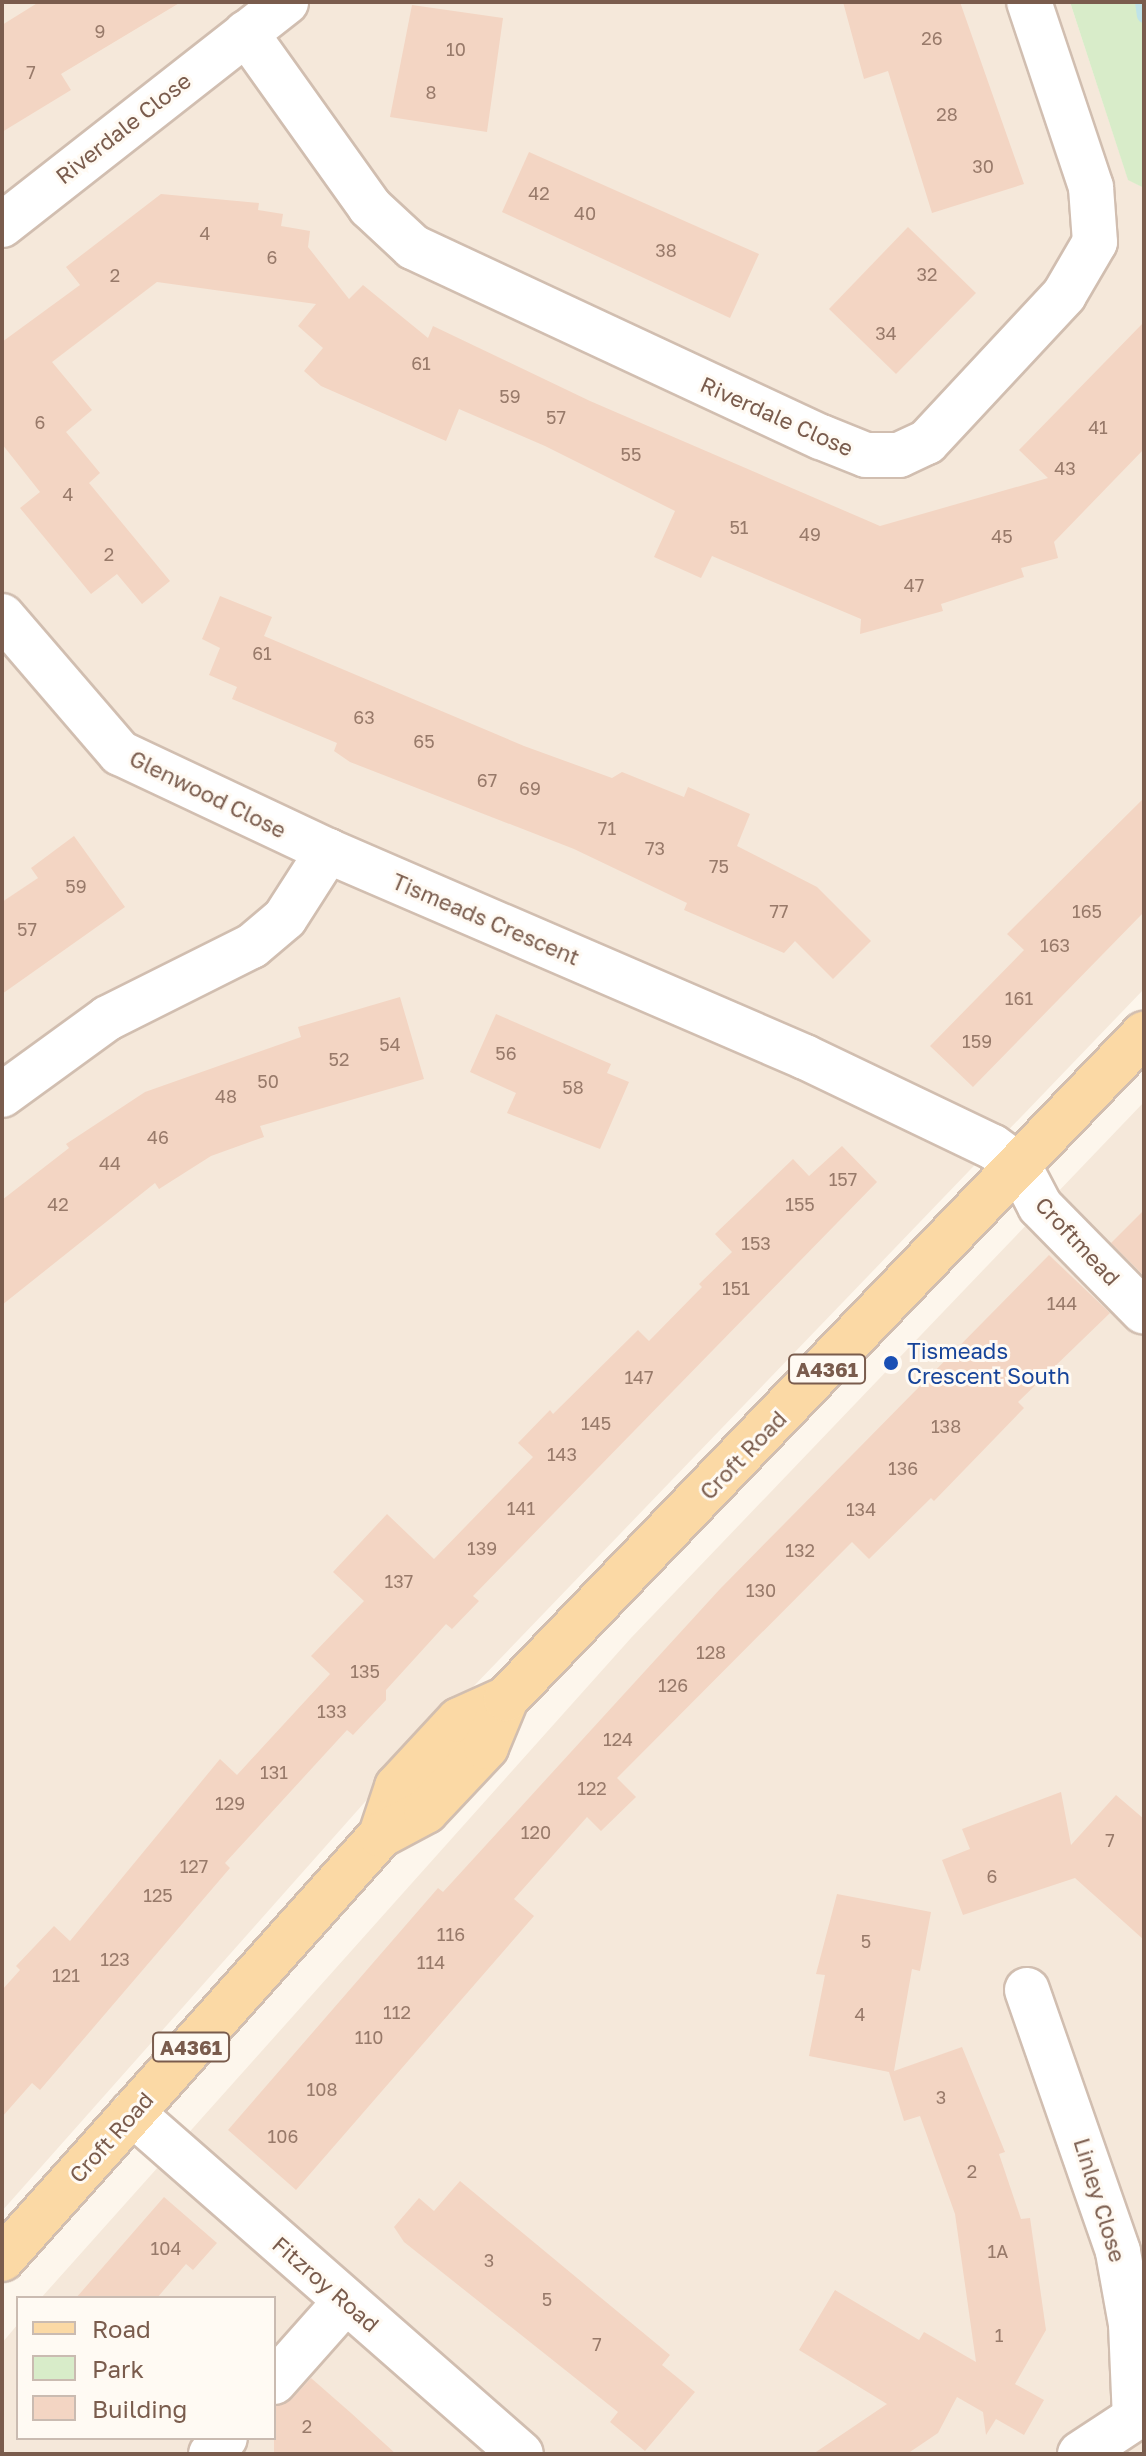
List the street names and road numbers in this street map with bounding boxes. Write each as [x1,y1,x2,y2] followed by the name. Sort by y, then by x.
[50,67,196,189] street label: Riverdale Close
[697,371,857,461] street label: Riverdale Close
[125,745,291,843] street label: Glenwood Close
[388,868,584,970] street label: Tismeads Crescent
[1030,1191,1126,1291] street label: Croftmead
[787,1353,867,1385] road number: A4361
[694,1405,792,1505] street label: Croft Road
[151,2031,231,2063] road number: A4361
[63,2086,159,2188] street label: Croft Road
[1069,2135,1131,2265] street label: Linley Close
[267,2231,385,2337] street label: Fitzroy Road

